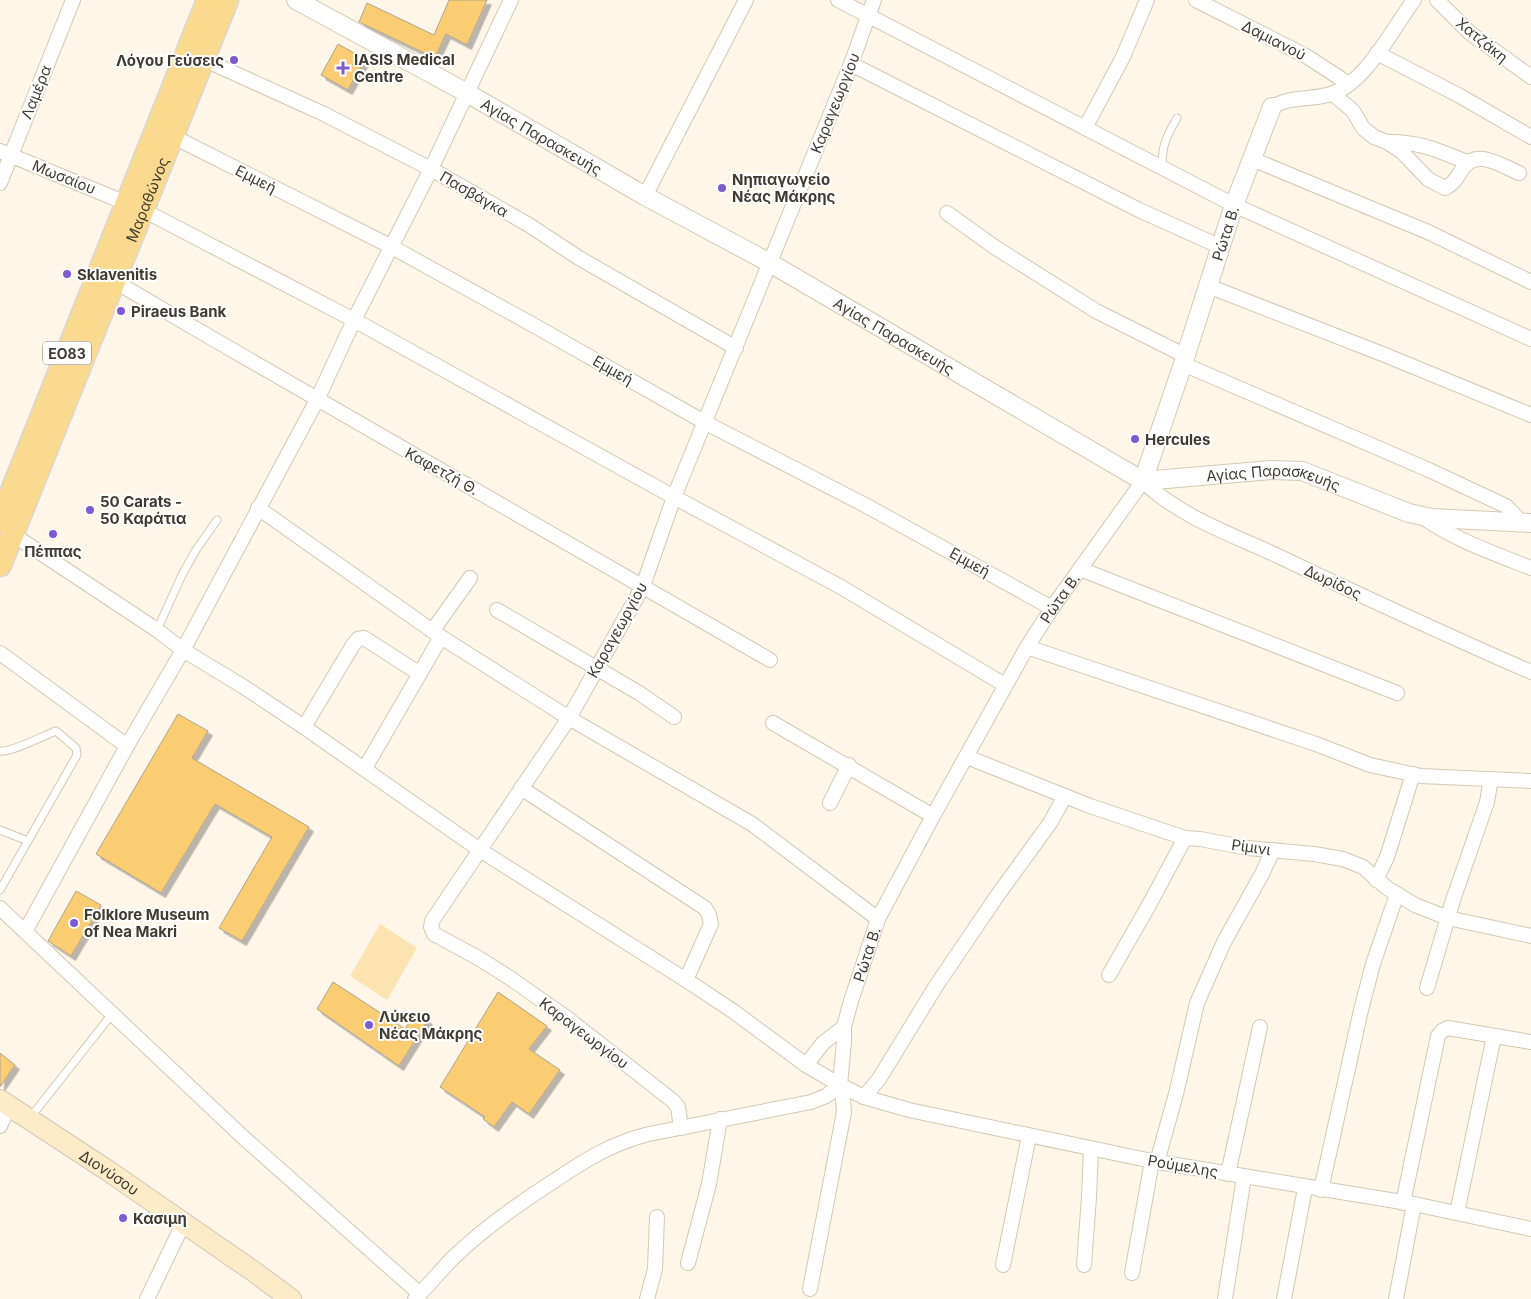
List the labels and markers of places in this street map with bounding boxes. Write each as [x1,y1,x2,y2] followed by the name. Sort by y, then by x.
[354,50,455,86] place label: IASIS Medical Centre
[116,51,224,70] place label: Λόγου Γεύσεις
[228,54,240,66] marker: Λόγου Γεύσεις
[336,61,350,75] marker: IASIS Medical Centre
[732,170,836,206] place label: Νηπιαγωγείο Νέας Μάκρης
[716,182,728,194] marker: Νηπιαγωγείο Νέας Μάκρης
[77,265,157,284] place label: Sklavenitis
[61,268,73,280] marker: Sklavenitis
[131,302,227,321] place label: Piraeus Bank
[115,305,127,317] marker: Piraeus Bank
[1145,430,1210,449] place label: Hercules
[1129,433,1141,445] marker: Hercules
[100,492,186,528] place label: 50 Carats - 50 Καράτια
[84,504,96,516] marker: 50 Carats - 50 Καράτια
[47,528,59,540] marker: Πέππας
[24,542,82,561] place label: Πέππας
[84,905,210,941] place label: Folklore Museum of Nea Makri
[68,917,80,929] marker: Folklore Museum of Nea Makri
[379,1007,483,1043] place label: Λύκειο Νέας Μάκρης
[363,1019,375,1031] marker: Λύκειο Νέας Μάκρης
[133,1209,187,1228] place label: Κασιμη
[117,1212,129,1224] marker: Κασιμη

